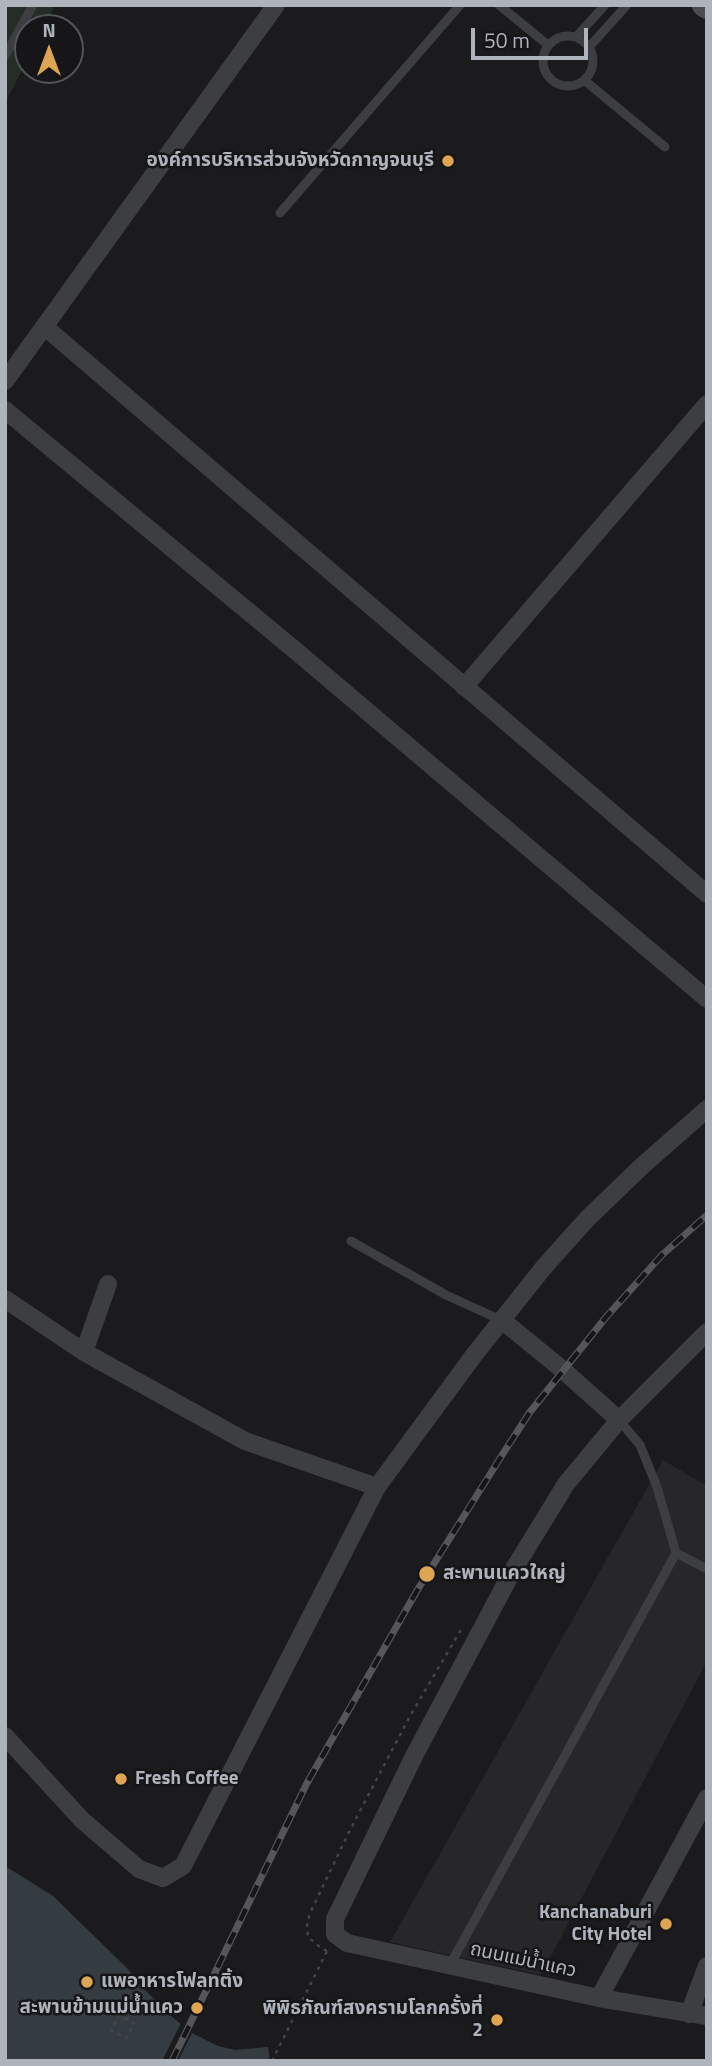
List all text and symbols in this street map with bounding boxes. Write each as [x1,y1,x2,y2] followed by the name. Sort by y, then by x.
[14,14,84,84] north arrow
[474,14,591,58] scale bar
[42,15,56,44] text: N
[484,24,530,56] text: 50 m
[147,150,434,172] place label: องค์การบริหารส่วนจังหวัดกาญจนบุรี
[440,153,456,169] marker: องค์การบริหารส่วนจังหวัดกาญจนบุรี
[443,1563,566,1585] place label: สะพานแควใหญ่
[417,1564,437,1584] marker: สะพานแควใหญ่
[135,1768,238,1790] place label: Fresh Coffee
[113,1771,129,1787] marker: Fresh Coffee
[539,1902,652,1946] place label: Kanchanaburi City Hotel
[658,1916,674,1932] marker: Kanchanaburi City Hotel
[468,1939,578,1983] street label: ถนนแม่น้ำแคว
[101,1971,243,1993] place label: แพอาหารโฟลทติ้ง
[79,1974,95,1990] marker: แพอาหารโฟลทติ้ง
[20,1997,183,2019] place label: สะพานข้ามแม่น้ำแคว
[263,1998,483,2042] place label: พิพิธภัณฑ์สงครามโลกครั้งที่ 2
[189,2000,205,2016] marker: สะพานข้ามแม่น้ำแคว
[489,2012,505,2028] marker: พิพิธภัณฑ์สงครามโลกครั้งที่ 2

